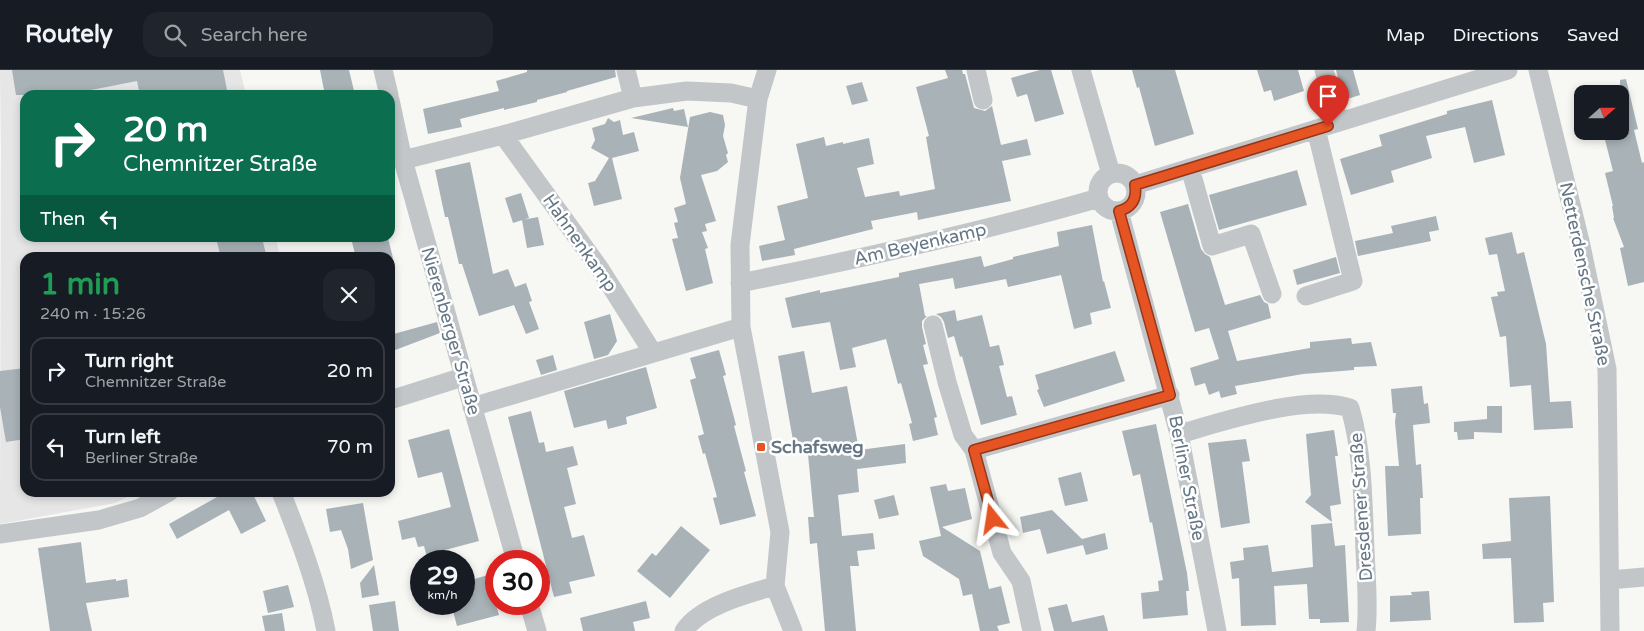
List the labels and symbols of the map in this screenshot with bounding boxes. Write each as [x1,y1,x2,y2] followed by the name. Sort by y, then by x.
[1307,75,1349,126] pin
[1574,85,1629,140] north arrow
[1555,180,1615,368] street label: Netterdensche Straße
[538,190,622,296] street label: Hahnenkamp
[852,218,988,270] street label: Am Beyenkamp
[416,244,486,418] street label: Nierenberger Straße
[1164,414,1210,542] street label: Berliner Straße
[1345,432,1377,582] street label: Dresdener Straße
[771,436,864,458] place label: Schafsweg
[755,441,767,453] marker: Schafsweg
[966,492,1018,544] position arrow
[485,550,550,615] speed limit sign: 30

